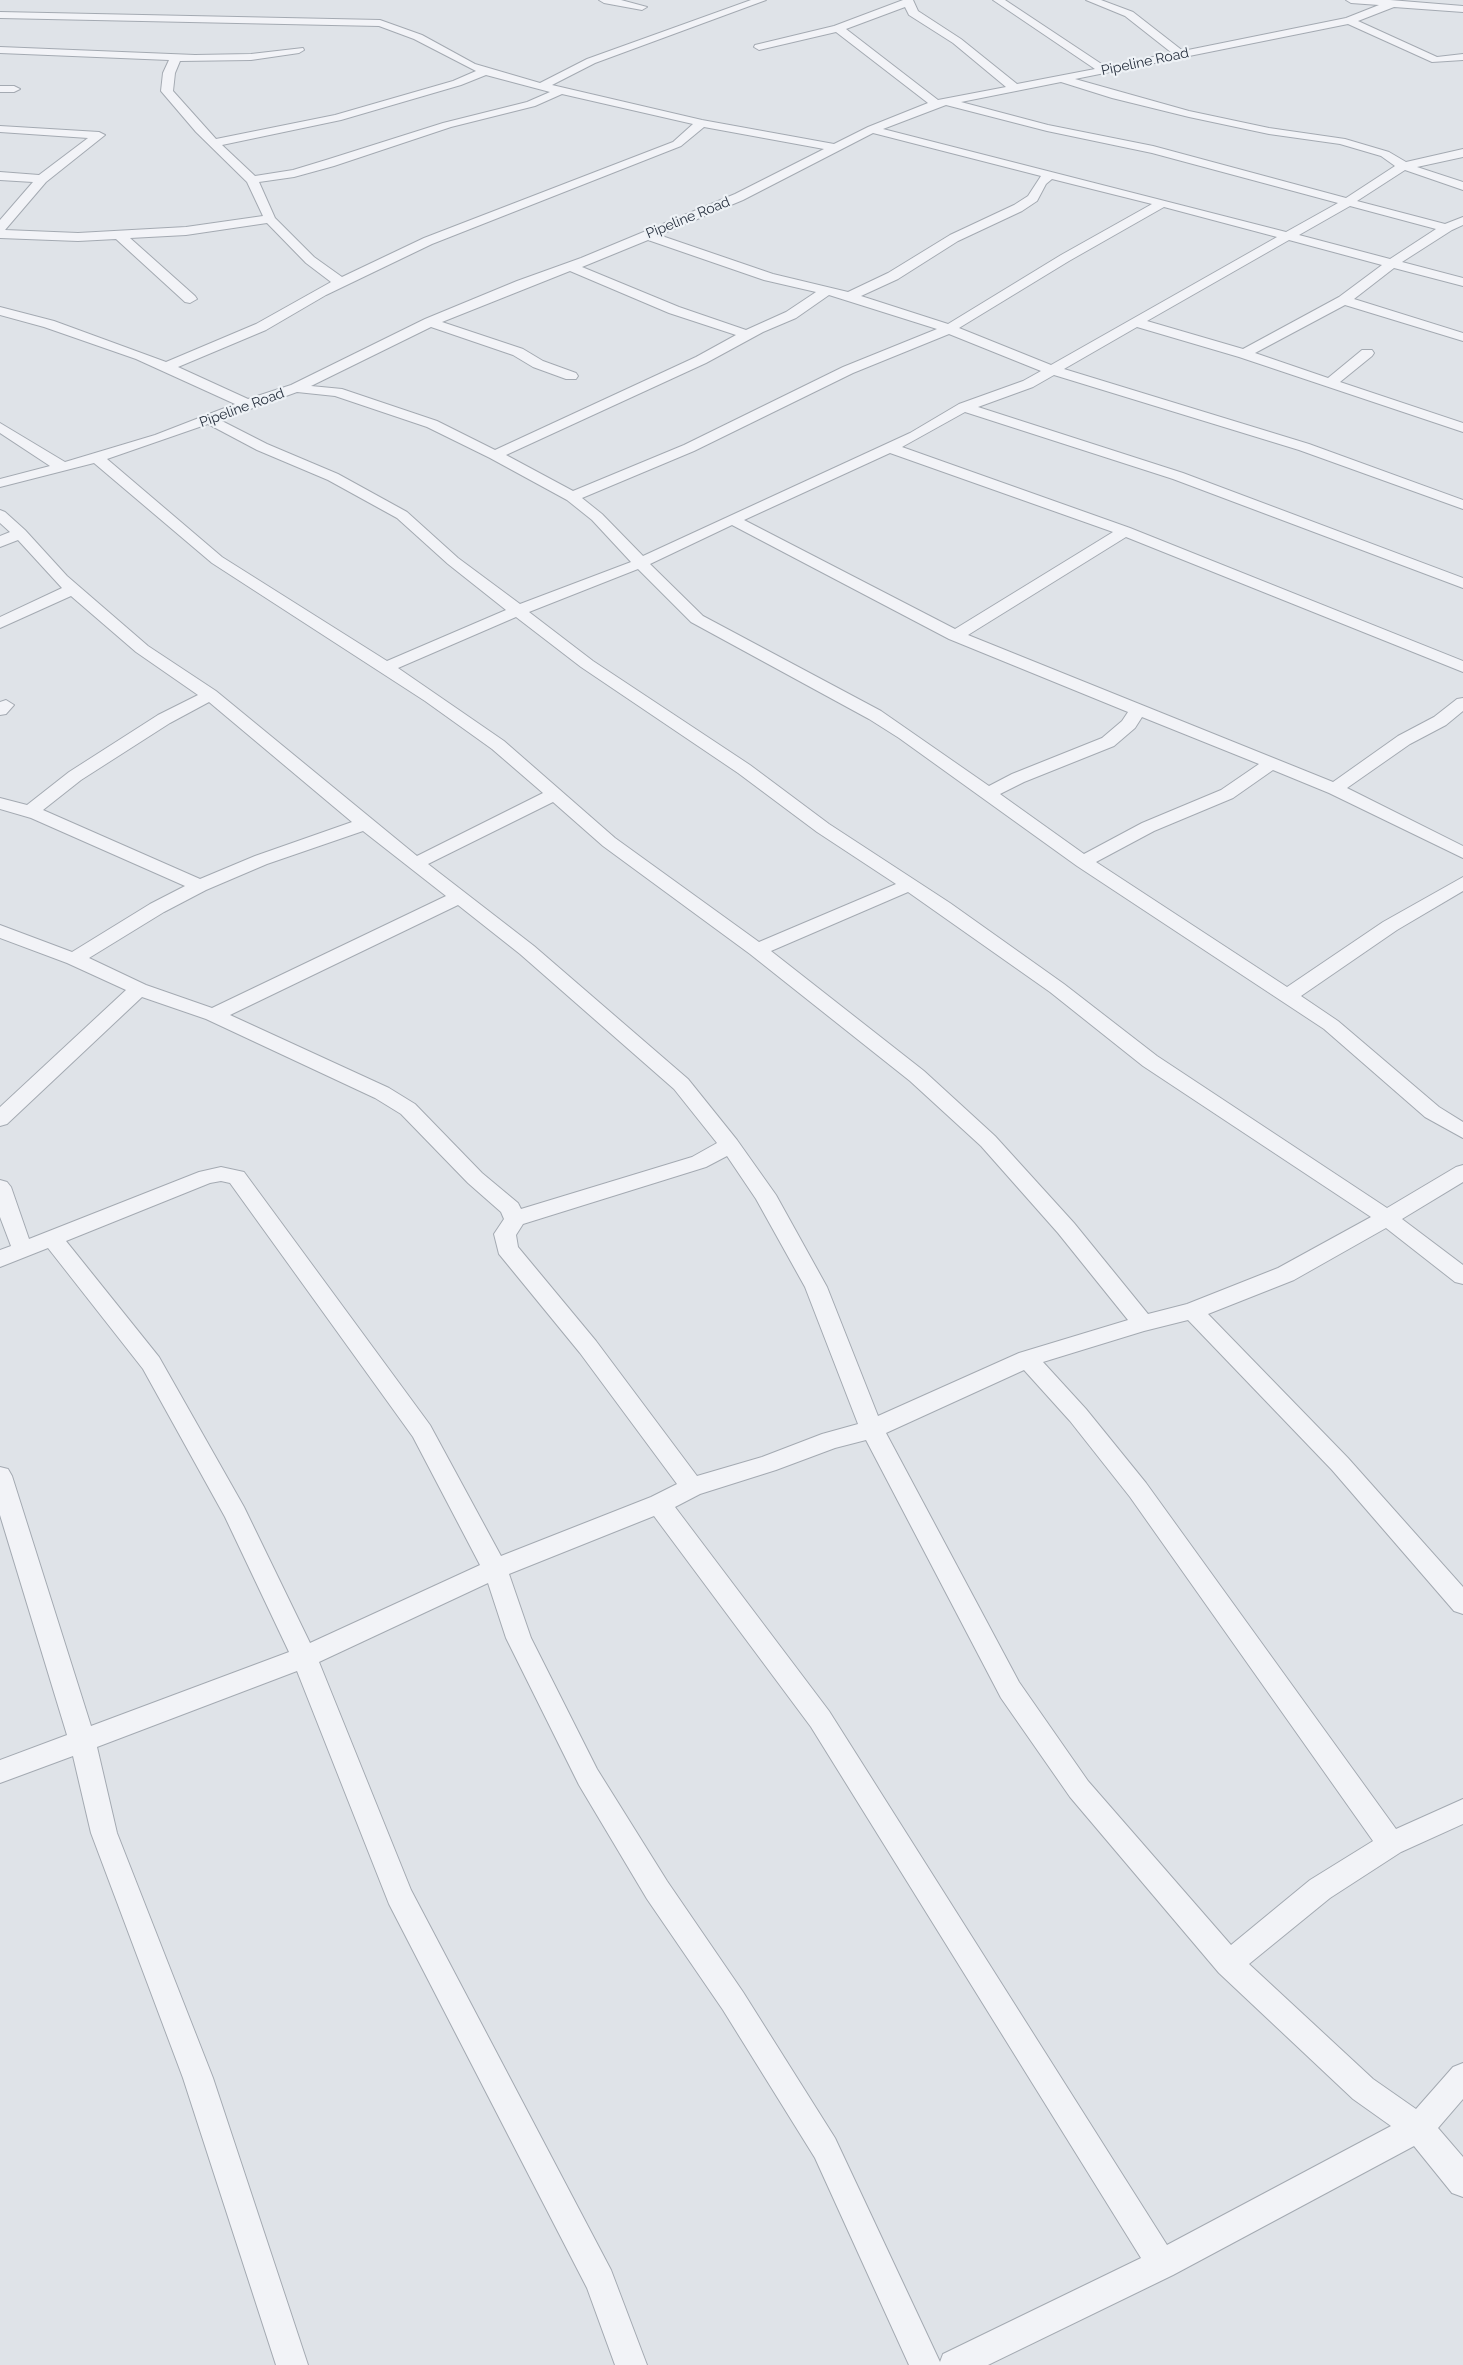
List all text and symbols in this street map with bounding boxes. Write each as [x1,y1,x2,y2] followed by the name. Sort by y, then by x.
[1100,45,1190,79] street label: Pipeline Road
[644,194,732,242] street label: Pipeline Road
[197,385,287,431] street label: Pipeline Road

